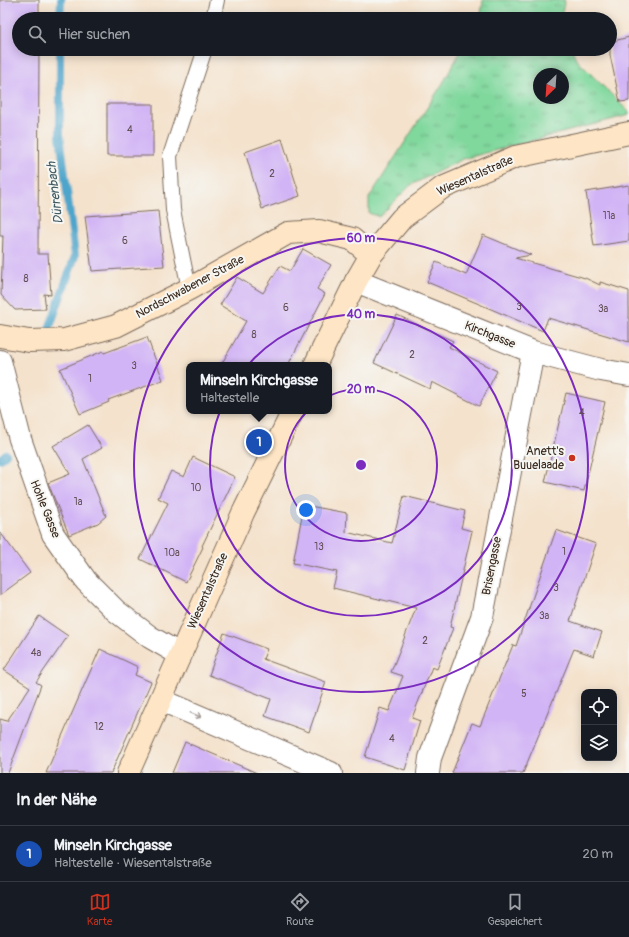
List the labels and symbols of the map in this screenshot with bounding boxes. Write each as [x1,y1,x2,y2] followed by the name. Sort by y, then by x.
[533,68,569,104] north arrow
[127,124,133,136] house number: 4
[435,152,515,199] street label: Wiesentalstraße
[43,160,67,225] water label: Dürrenbach
[269,168,275,180] house number: 2
[603,210,616,222] house number: 11a
[347,231,376,246] text: 60 m
[122,235,128,247] house number: 6
[133,252,247,322] street label: Nordschwabener Straße
[23,273,29,285] house number: 8
[516,301,522,313] house number: 3
[283,302,289,314] house number: 6
[598,303,608,315] house number: 3a
[346,307,376,322] text: 40 m
[462,318,518,352] street label: Kirchgasse
[251,329,257,341] house number: 8
[409,349,415,361] house number: 2
[131,360,137,372] house number: 3
[88,373,92,385] house number: 1
[347,382,375,397] text: 20 m
[579,407,585,419] house number: 4
[246,427,272,457] pin: 1
[513,444,565,473] place label: Anett's Buuelaade
[567,453,577,463] marker: Anett's Buuelaade
[354,458,368,472] centre of rings
[27,478,63,540] street label: Hohle Gasse
[191,482,202,494] house number: 10
[74,496,83,508] house number: 1a
[296,500,316,520] your location
[479,535,505,597] street label: Brisengasse
[314,541,324,553] house number: 13
[562,546,566,558] house number: 1
[164,547,180,559] house number: 10a
[185,551,232,631] street label: Wiesentalstraße
[553,582,559,594] house number: 3
[539,610,549,622] house number: 3a
[422,635,428,647] house number: 2
[31,647,42,659] house number: 4a
[521,688,527,700] house number: 5
[190,712,202,720] one-way arrow
[94,721,104,733] house number: 12
[389,733,395,745] house number: 4

